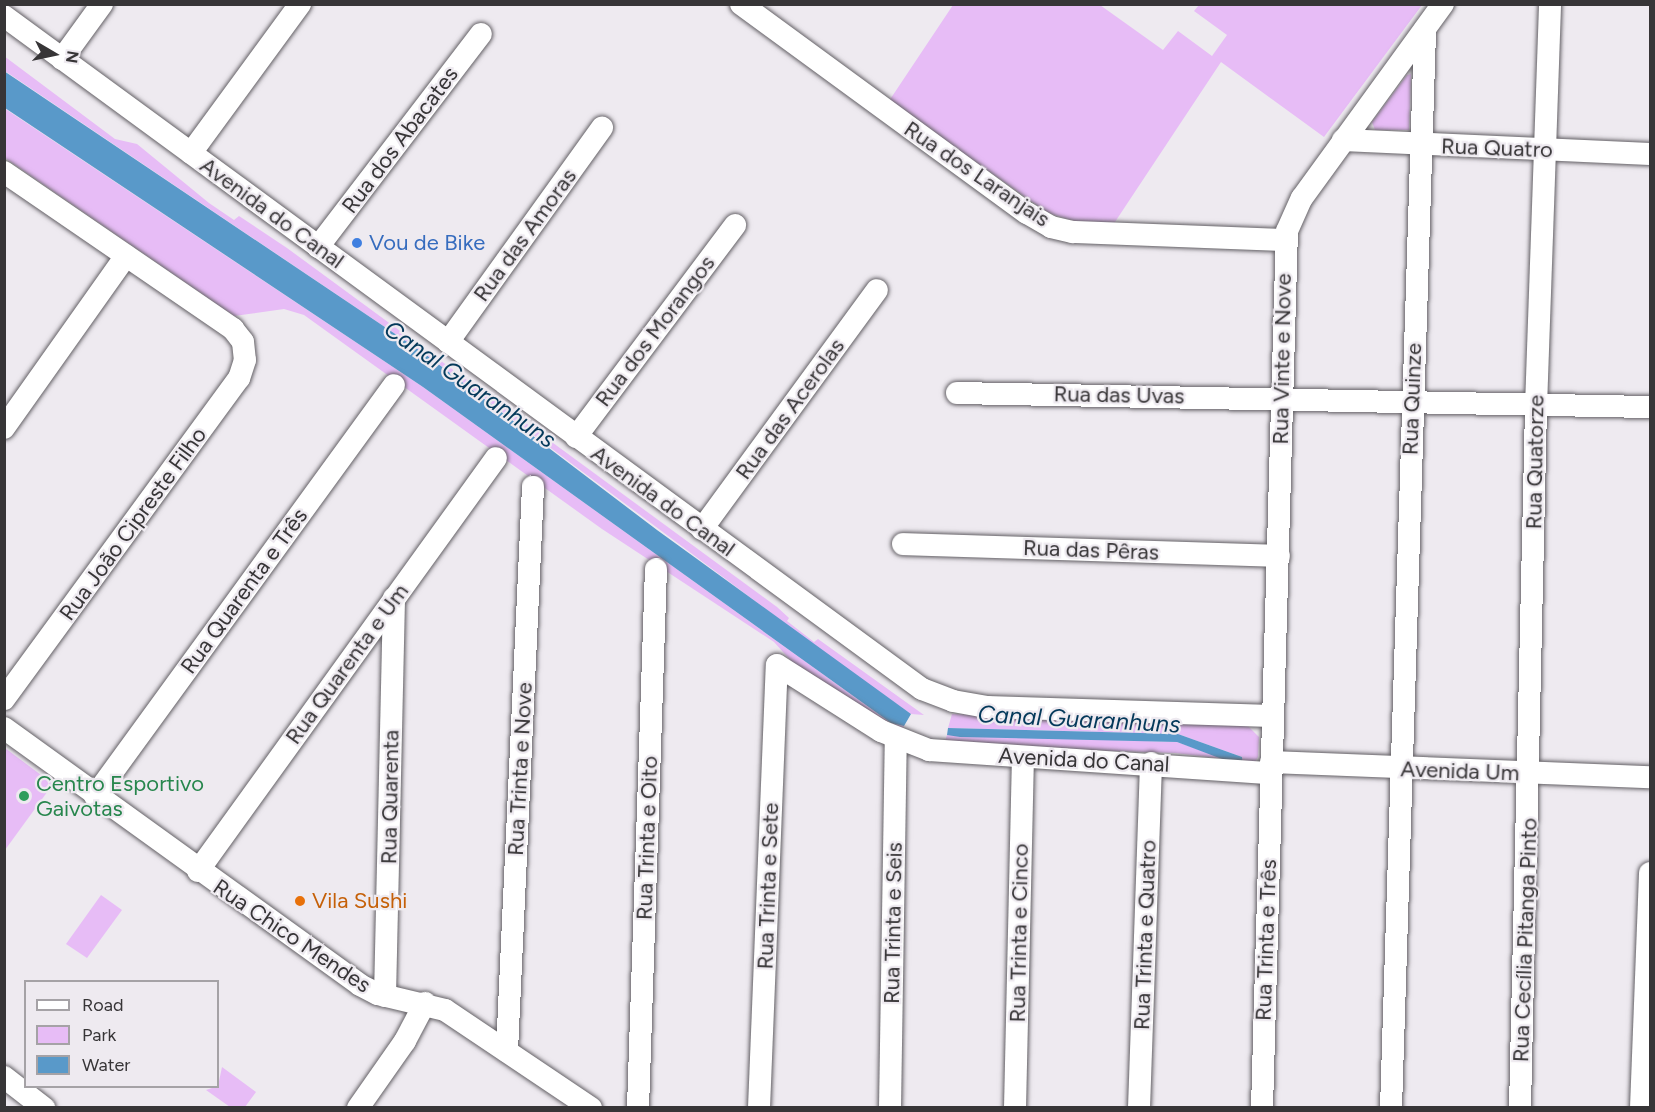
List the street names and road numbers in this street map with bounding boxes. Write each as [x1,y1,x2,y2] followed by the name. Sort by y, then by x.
[336,61,464,219] street label: Rua dos Abacates
[899,115,1055,233] street label: Rua dos Laranjais
[1441,133,1553,163] street label: Rua Quatro
[195,152,349,274] street label: Avenida do Canal
[468,163,582,307] street label: Rua das Amoras
[590,250,720,412] street label: Rua dos Morangos
[1267,273,1297,445] street label: Rua Vinte e Nove
[730,333,850,485] street label: Rua das Acerolas
[1397,342,1427,456] street label: Rua Quinze
[1053,381,1185,409] street label: Rua das Uvas
[1521,394,1549,530] street label: Rua Quatorze
[54,422,212,626] street label: Rua João Cipreste Filho
[586,440,740,562] street label: Avenida do Canal
[175,503,313,679] street label: Rua Quarenta e Três
[1023,534,1159,566] street label: Rua das Pêras
[280,579,414,749] street label: Rua Quarenta e Um
[502,682,538,856] street label: Rua Trinta e Nove
[376,729,404,865] street label: Rua Quarenta
[998,742,1170,778] street label: Avenida do Canal
[631,755,663,921] street label: Rua Trinta e Oito
[1400,756,1520,786] street label: Avenida Um
[752,802,784,970] street label: Rua Trinta e Sete
[1508,817,1542,1063] street label: Rua Cecília Pitanga Pinto
[1128,840,1162,1030] street label: Rua Trinta e Quatro
[878,842,908,1004] street label: Rua Trinta e Seis
[1004,843,1034,1023] street label: Rua Trinta e Cinco
[1250,859,1282,1021] street label: Rua Trinta e Três
[208,874,376,998] street label: Rua Chico Mendes

